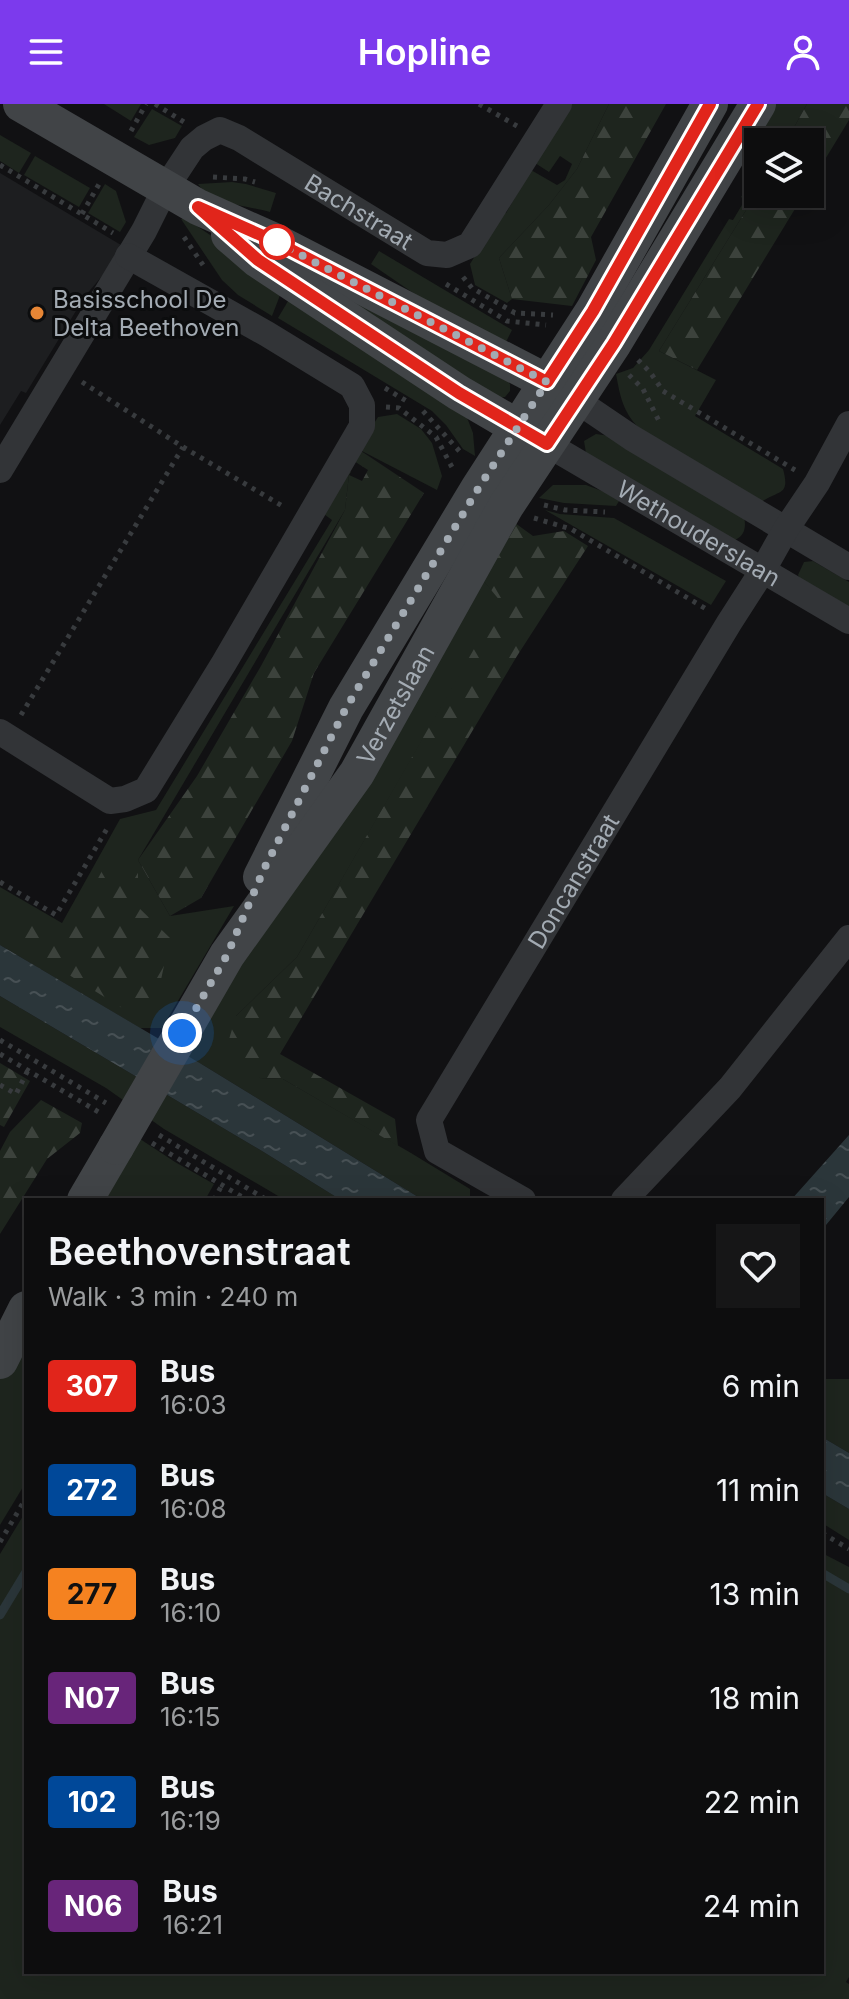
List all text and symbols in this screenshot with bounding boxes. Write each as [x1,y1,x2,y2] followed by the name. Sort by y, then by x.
[24,30,68,74] icon: menu
[358,30,491,74] text: Hopline
[781,30,825,74] icon: person
[744,128,824,208] map controls
[744,128,824,208] button: layers
[300,167,419,256] street label: Bachstraat
[260,225,294,259] unlabelled marker
[53,285,240,342] place label: Basisschool De Delta Beethoven
[28,304,46,322] marker: Basisschool De Delta Beethoven
[612,474,786,592] street label: Wethouderslaan
[350,640,440,770] street label: Verzetslaan
[522,808,625,954] street label: Doncanstraat
[162,1013,202,1053] your location
[716,1224,800,1308] button: heart
[48,1228,351,1274] text: Beethovenstraat
[48,1281,298,1312] text: Walk · 3 min · 240 m
[160,1353,215,1389] text: Bus
[722,1368,800,1404] text: 6 min
[66,1369,118,1403] text: 307
[160,1389,227,1420] text: 16:03
[160,1457,215,1493] text: Bus
[716,1472,800,1508] text: 11 min
[66,1473,118,1507] text: 272
[160,1493,227,1524] text: 16:08
[160,1561,215,1597] text: Bus
[710,1576,800,1612] text: 13 min
[67,1577,117,1611] text: 277
[160,1597,221,1628] text: 16:10
[160,1665,215,1701] text: Bus
[710,1680,800,1716] text: 18 min
[64,1681,120,1715] text: N07
[160,1701,221,1732] text: 16:15
[160,1769,215,1805] text: Bus
[704,1784,800,1820] text: 22 min
[68,1785,116,1819] text: 102
[160,1805,221,1836] text: 16:19
[162,1873,218,1909] text: Bus
[703,1888,800,1924] text: 24 min
[64,1889,122,1923] text: N06
[162,1909,223,1940] text: 16:21

